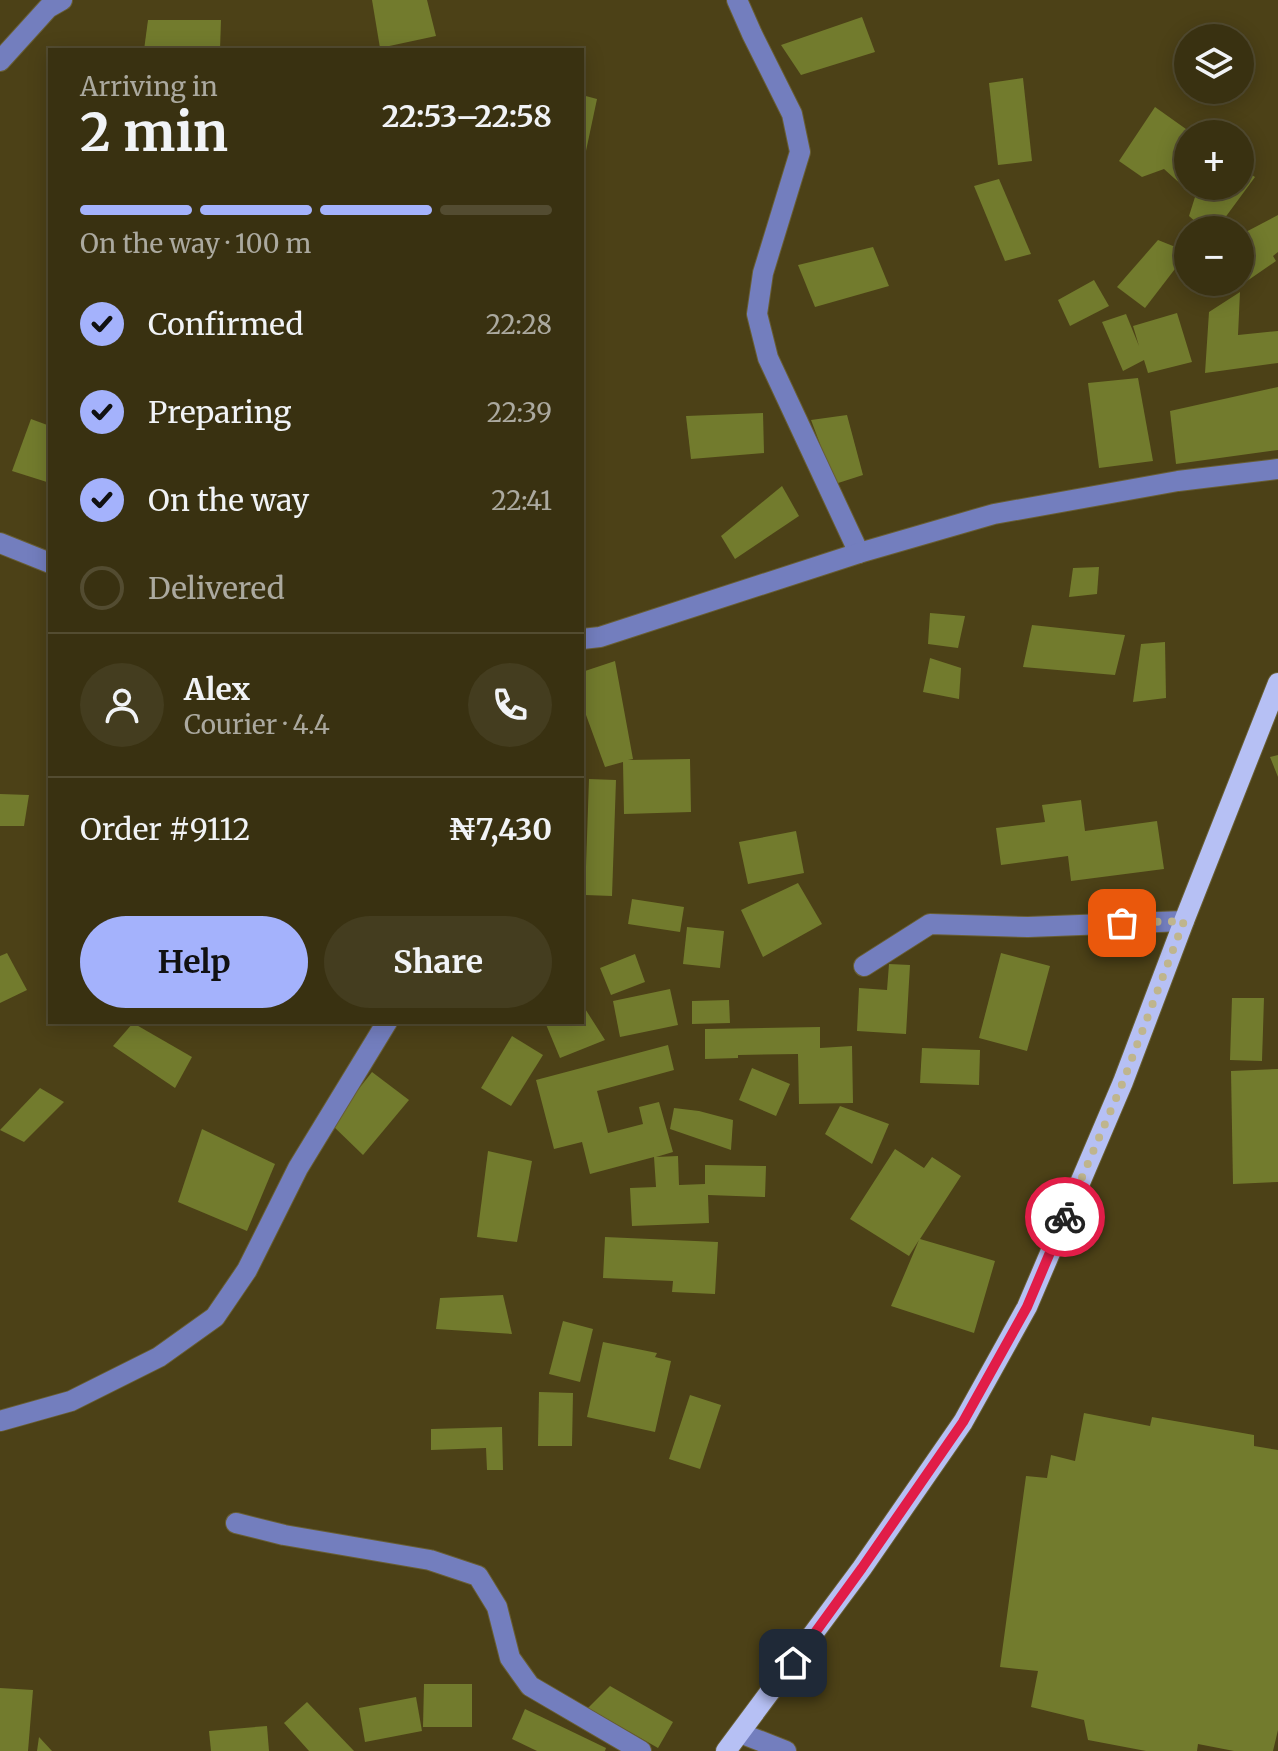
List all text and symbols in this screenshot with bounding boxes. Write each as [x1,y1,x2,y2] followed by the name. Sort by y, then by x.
[1174,24,1254,296] map controls
[1174,24,1254,104] button: layers
[80,70,218,103] text: Arriving in
[382,97,552,135] text: 22:53–22:58
[80,100,228,165] text: 2 min
[1174,120,1254,200] button: +
[1174,216,1254,296] button: −
[80,227,311,260] text: On the way · 100 m
[80,302,124,346] icon: check
[148,305,303,343] text: Confirmed
[486,308,552,341] text: 22:28
[80,390,124,434] icon: check
[148,393,291,431] text: Preparing
[487,396,552,429] text: 22:39
[80,478,124,522] icon: check
[148,481,309,519] text: On the way
[491,484,552,517] text: 22:41
[148,569,285,607] text: Delivered
[80,663,164,747] button: person
[468,663,552,747] button: phone
[184,670,250,708] text: Alex
[184,708,330,741] text: Courier · 4.4
[80,810,250,848] text: Order #9112
[448,810,552,848] text: ₦7,430
[1088,889,1156,957] pin
[1100,901,1144,945] icon: bag
[80,916,308,1008] button: Help
[324,916,552,1008] button: Share
[1025,1177,1105,1257] courier
[1043,1195,1087,1239] icon: bike
[759,1629,827,1697] pin
[771,1641,815,1685] icon: home

